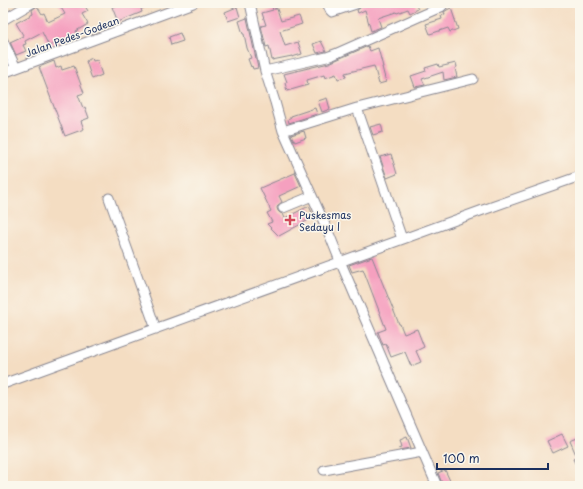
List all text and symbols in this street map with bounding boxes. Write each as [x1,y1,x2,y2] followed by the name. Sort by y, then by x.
[23,12,121,60] street label: Jalan Pedes-Godean
[299,207,351,234] place label: Puskesmas Sedayu I
[284,214,296,226] marker: Puskesmas Sedayu I
[437,445,548,471] scale bar
[443,449,480,467] text: 100 m

